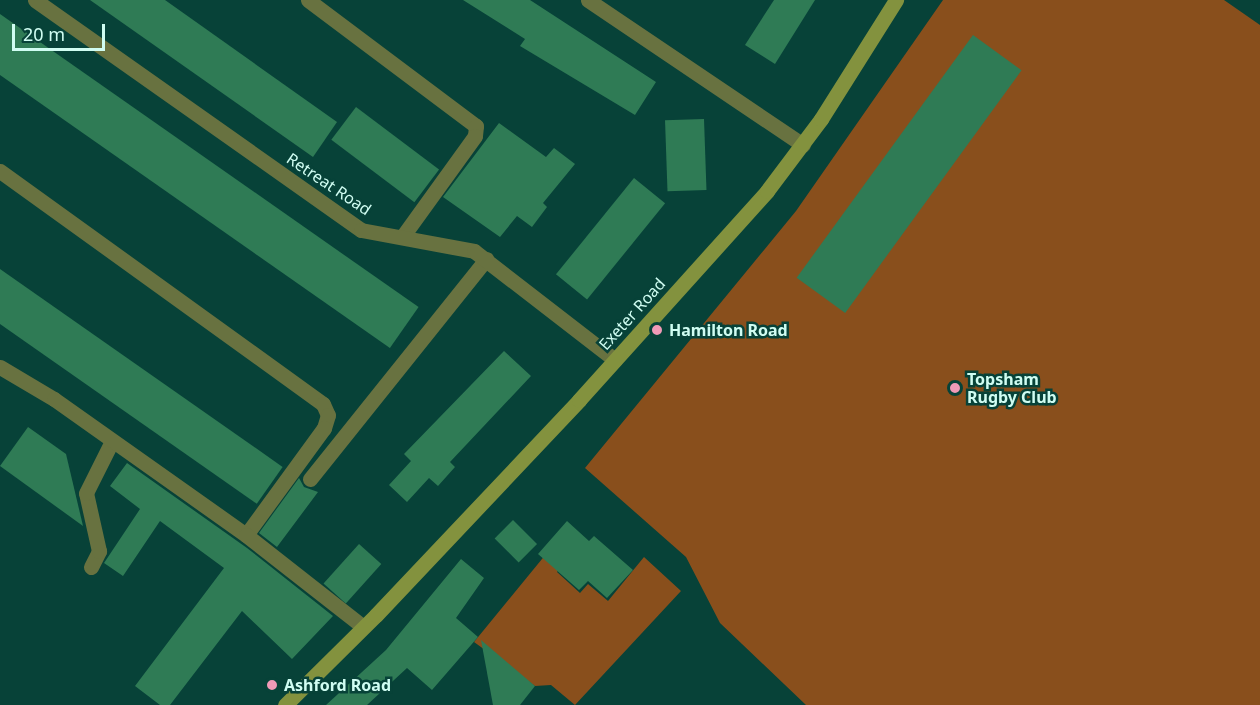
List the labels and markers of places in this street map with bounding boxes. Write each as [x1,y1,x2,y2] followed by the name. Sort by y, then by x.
[669,320,788,340] place label: Hamilton Road
[650,323,664,337] marker: Hamilton Road
[967,369,1057,407] place label: Topsham Rugby Club
[948,381,962,395] marker: Topsham Rugby Club
[284,675,391,695] place label: Ashford Road
[265,678,279,692] marker: Ashford Road

